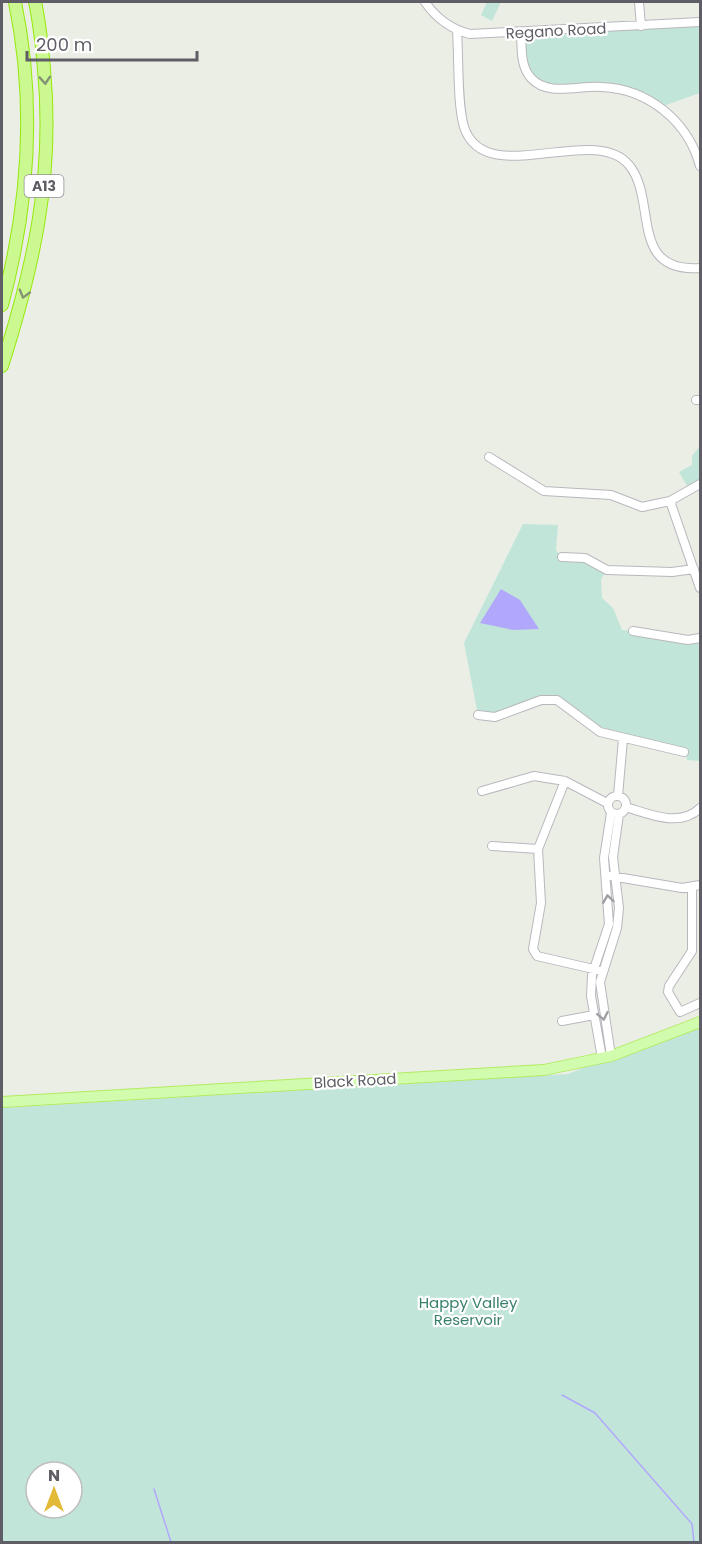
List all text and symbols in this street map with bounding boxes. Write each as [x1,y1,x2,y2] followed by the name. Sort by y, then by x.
[505,17,607,44] street label: Regano Road
[27,24,196,62] scale bar
[36,32,92,57] text: 200 m
[38,76,51,85] one-way arrow
[24,175,63,197] road number: A13
[19,288,31,299] one-way arrow
[603,894,615,903] one-way arrow
[596,1011,609,1021] one-way arrow
[313,1068,397,1093] street label: Black Road
[419,1292,518,1330] park label: Happy Valley Reservoir
[24,1460,84,1520] north arrow
[48,1464,60,1487] text: N

